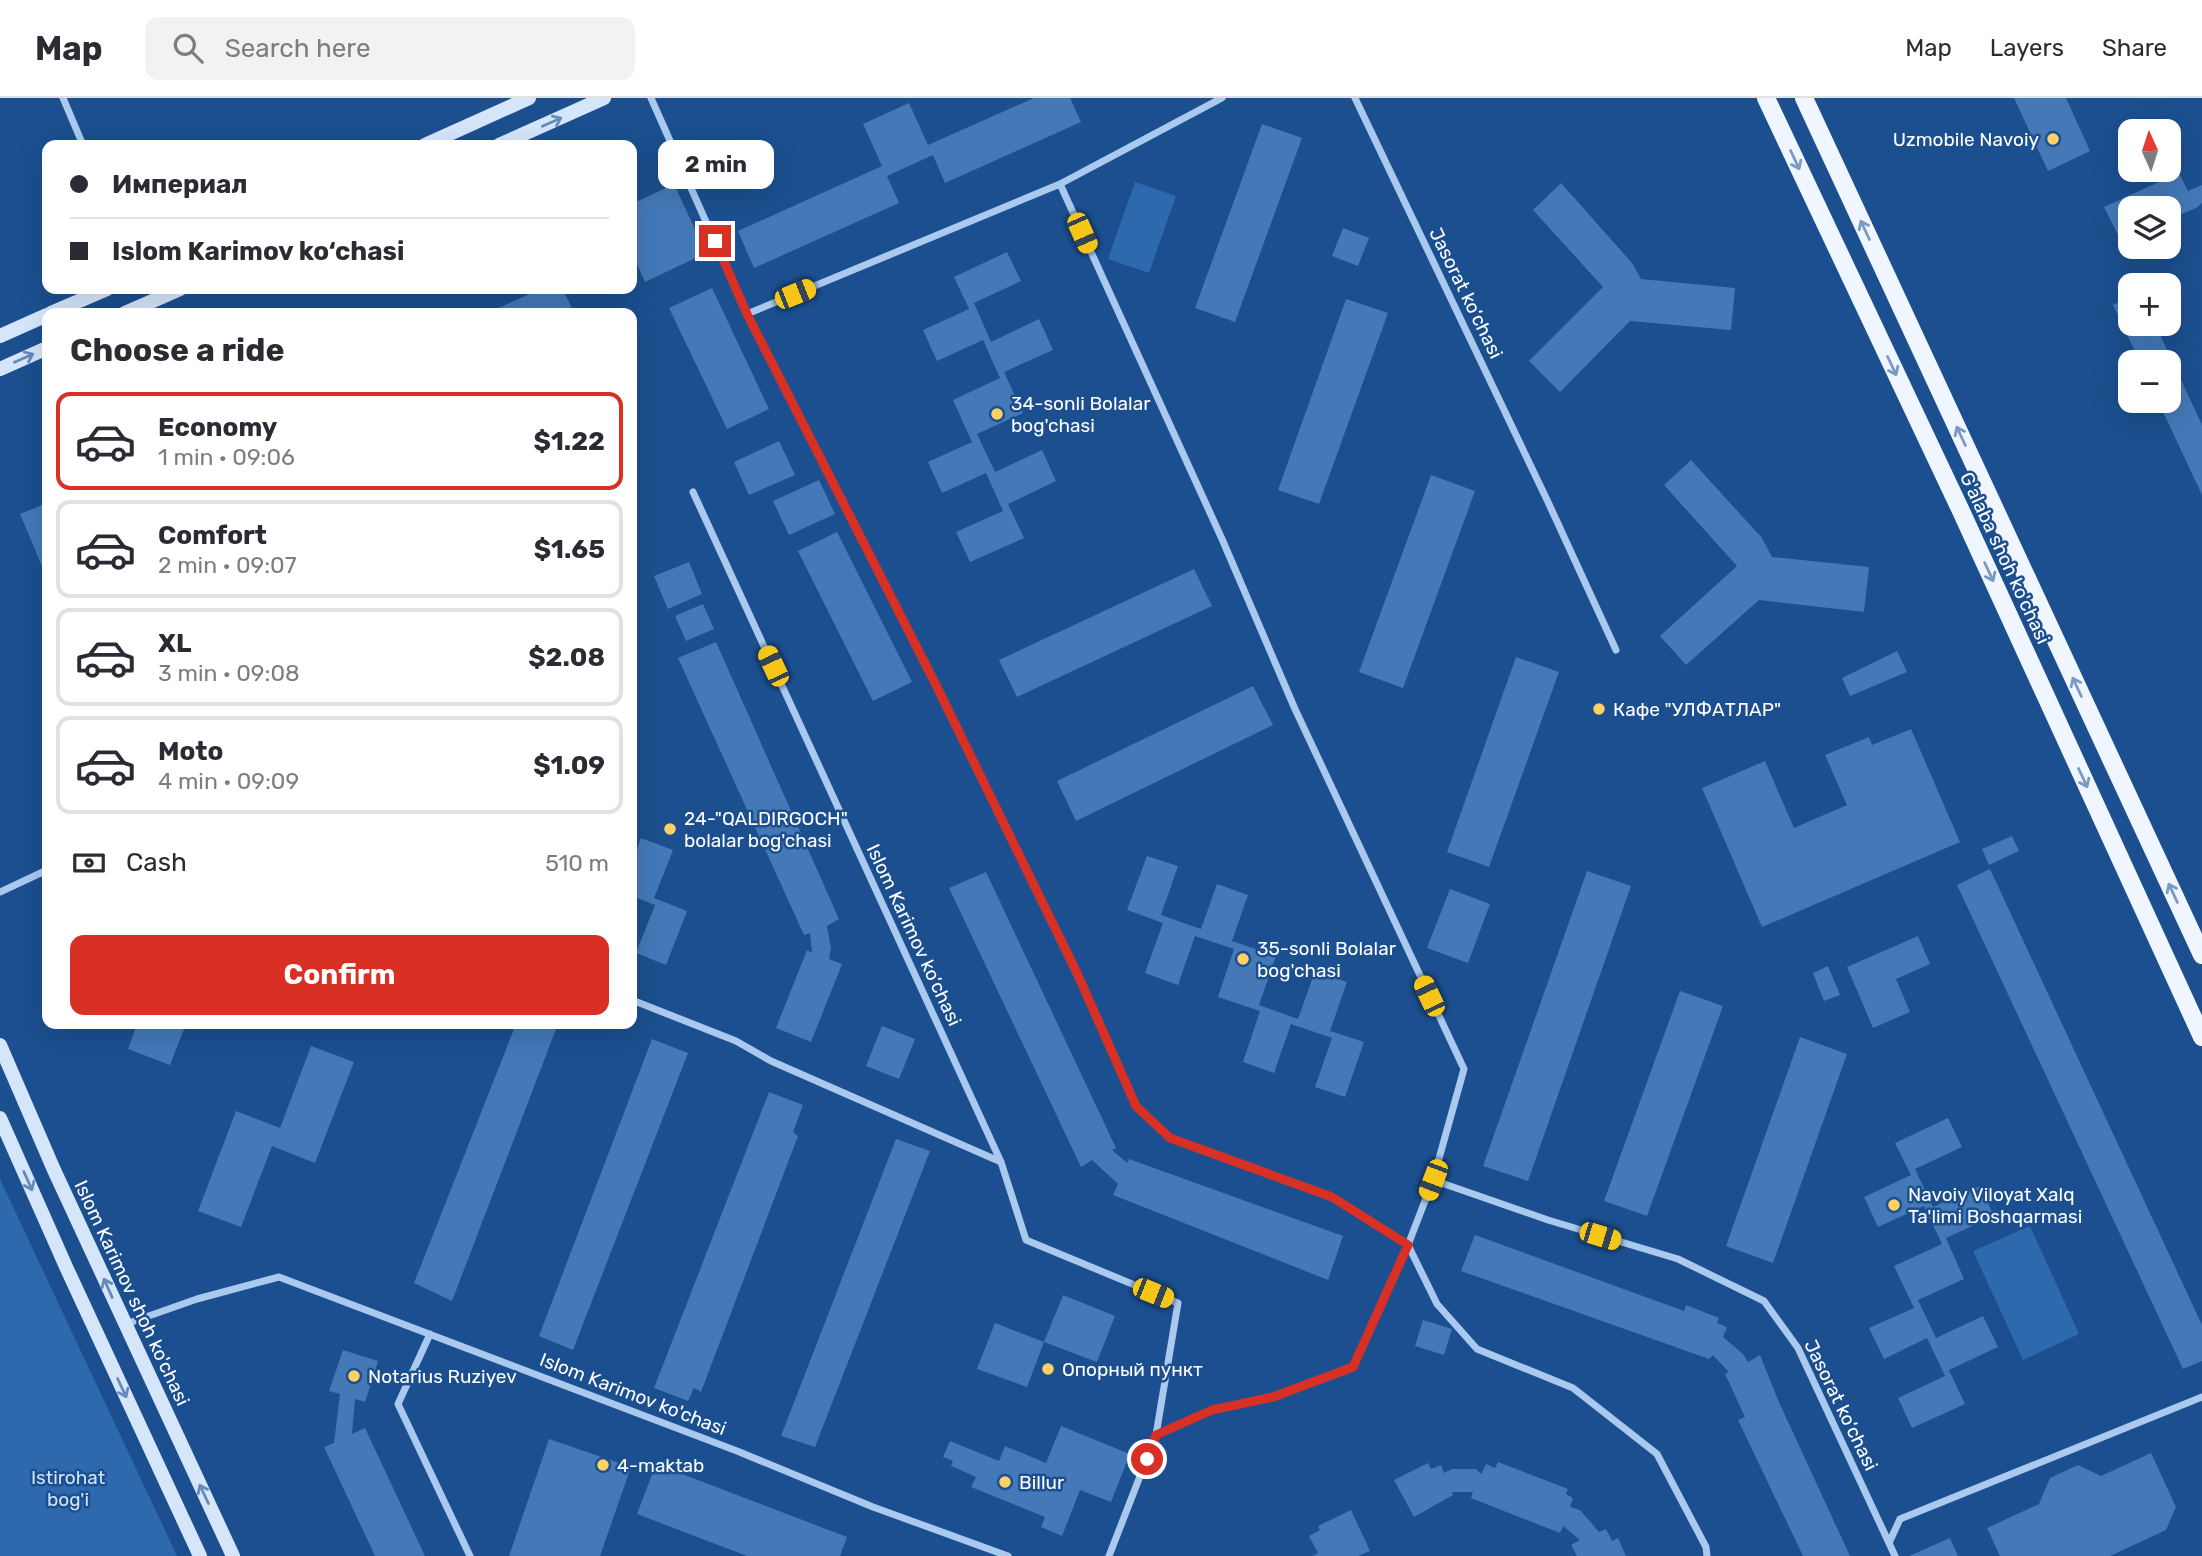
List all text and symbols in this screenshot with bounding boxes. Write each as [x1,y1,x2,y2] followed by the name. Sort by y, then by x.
[145,17,635,80] search box
[35,29,103,68] text: Map
[169,29,207,67] icon: search
[225,33,370,64] text: Search here
[1905,34,1952,62] text: Map
[1990,34,2064,62] text: Layers
[2102,34,2167,62] text: Share
[541,115,562,128] one-way arrow
[2118,119,2180,182] north arrow
[2118,119,2181,413] map controls
[1893,128,2039,151] place label: Uzmobile Navoiy
[2045,131,2061,147] marker: Uzmobile Navoiy
[657,139,773,188] callout: 2 min
[1789,149,1803,170] one-way arrow
[685,150,747,178] text: 2 min
[112,169,248,200] text: Империал
[2118,196,2181,259] button: layers
[1064,210,1101,256] car
[1858,220,1871,241] one-way arrow
[1424,224,1508,362] street label: Jasorat ko‘chasi
[699,225,731,257] route end
[112,236,404,267] text: Islom Karimov ko‘chasi
[2118,273,2181,336] button: +
[772,276,819,312] car
[70,331,284,369] text: Choose a ride
[2118,350,2181,413] button: −
[12,351,34,364] one-way arrow
[1886,355,1899,376] one-way arrow
[1011,392,1151,437] place label: 34-sonli Bolalar bog'chasi
[989,406,1005,422] marker: 34-sonli Bolalar bog'chasi
[74,410,137,473] icon: car
[158,412,277,443] text: Economy
[534,426,605,457] text: $1.22
[1954,426,1967,447] one-way arrow
[158,443,295,471] text: 1 min · 09:06
[1955,468,2055,648] street label: G'alaba shoh ko'chasi
[74,518,137,581] icon: car
[158,520,267,551] text: Comfort
[534,534,605,565] text: $1.65
[158,551,296,579] text: 2 min · 09:07
[1982,561,1996,582] one-way arrow
[74,626,137,689] icon: car
[158,628,191,659] text: XL
[528,642,605,673] text: $2.08
[755,643,792,689] car
[158,659,300,687] text: 3 min · 09:08
[2070,677,2084,698] one-way arrow
[1613,698,1781,721] place label: Кафе "УЛФАТЛАР"
[1591,701,1607,717] marker: Кафе "УЛФАТЛАР"
[74,734,137,797] icon: car
[158,736,223,767] text: Moto
[533,750,605,781] text: $1.09
[158,767,299,795] text: 4 min · 09:09
[2078,768,2091,789] one-way arrow
[684,807,848,852] place label: 24-"QALDIRGOCH" bolalar bog'chasi
[662,821,678,837] marker: 24-"QALDIRGOCH" bolalar bog'chasi
[862,840,966,1030] street label: Islom Karimov ko‘chasi
[70,844,108,882] icon: cash
[126,847,187,878] text: Cash
[545,849,609,877] text: 510 m
[2166,883,2179,904] one-way arrow
[70,935,609,1015] button: Confirm
[1257,937,1397,982] place label: 35-sonli Bolalar bog'chasi
[1235,951,1251,967] marker: 35-sonli Bolalar bog'chasi
[1411,973,1448,1019] car
[1416,1157,1451,1203] car
[22,1170,35,1191] one-way arrow
[70,1177,194,1409] street label: Islom Karimov shoh ko'chasi
[1908,1183,2082,1228] place label: Navoiy Viloyat Xalq Ta'limi Boshqarmasi
[1886,1197,1902,1213] marker: Navoiy Viloyat Xalq Ta'limi Boshqarmasi
[1577,1220,1624,1252] car
[1130,1275,1177,1311] car
[101,1277,114,1299] one-way arrow
[1799,1336,1883,1474] street label: Jasorat ko‘chasi
[537,1348,729,1440] street label: Islom Karimov ko'chasi
[1062,1358,1203,1381] place label: Опорный пункт
[1040,1361,1056,1377] marker: Опорный пункт
[368,1365,517,1388] place label: Notarius Ruziyev
[346,1368,362,1384] marker: Notarius Ruziyev
[116,1377,129,1398] one-way arrow
[1131,1443,1163,1475] route start
[617,1454,704,1477] place label: 4-maktab
[595,1457,611,1473] marker: 4-maktab
[31,1466,106,1511] park label: Istirohat bog'i
[1019,1471,1065,1494] place label: Billur
[997,1474,1013,1490] marker: Billur
[197,1484,210,1505] one-way arrow

